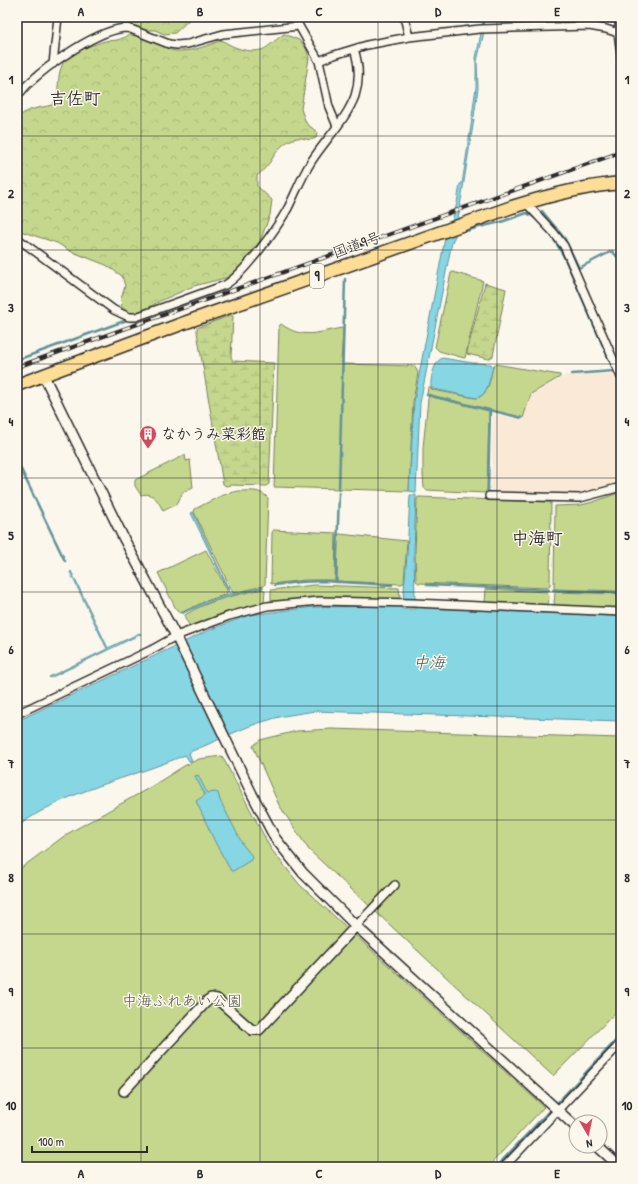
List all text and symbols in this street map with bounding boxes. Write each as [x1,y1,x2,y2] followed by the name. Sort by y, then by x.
[78,2,85,20] text: A
[197,2,204,20] text: B
[315,2,323,20] text: C
[435,2,442,20] text: D
[554,2,560,20] text: E
[9,70,14,88] text: 1
[625,70,630,88] text: 1
[50,86,101,109] district label: 吉佐町
[8,184,15,202] text: 2
[624,184,631,202] text: 2
[330,226,384,263] street label: 国道9号
[310,264,324,288] road number: 9
[8,298,14,316] text: 3
[624,298,630,316] text: 3
[9,412,14,430] text: 4
[625,412,630,430] text: 4
[161,423,266,444] place label: なかうみ菜彩館
[138,424,158,449] building icon: なかうみ菜彩館
[8,526,14,544] text: 5
[512,526,563,549] district label: 中海町
[624,526,630,544] text: 5
[8,640,14,658] text: 6
[624,640,630,658] text: 6
[413,651,446,673] water label: 中海
[7,754,15,772] text: 7
[623,754,631,772] text: 7
[8,868,14,886] text: 8
[624,868,630,886] text: 8
[9,982,14,1000] text: 9
[625,982,630,1000] text: 9
[122,990,242,1011] park label: 中海ふれあい公園
[6,1096,16,1114] text: 10
[622,1096,632,1114] text: 10
[568,1114,608,1154] north arrow
[32,1128,147,1154] scale bar
[38,1133,64,1150] text: 100 m
[585,1137,594,1151] text: N
[78,1164,85,1182] text: A
[197,1164,204,1182] text: B
[315,1164,323,1182] text: C
[435,1164,442,1182] text: D
[554,1164,560,1182] text: E

